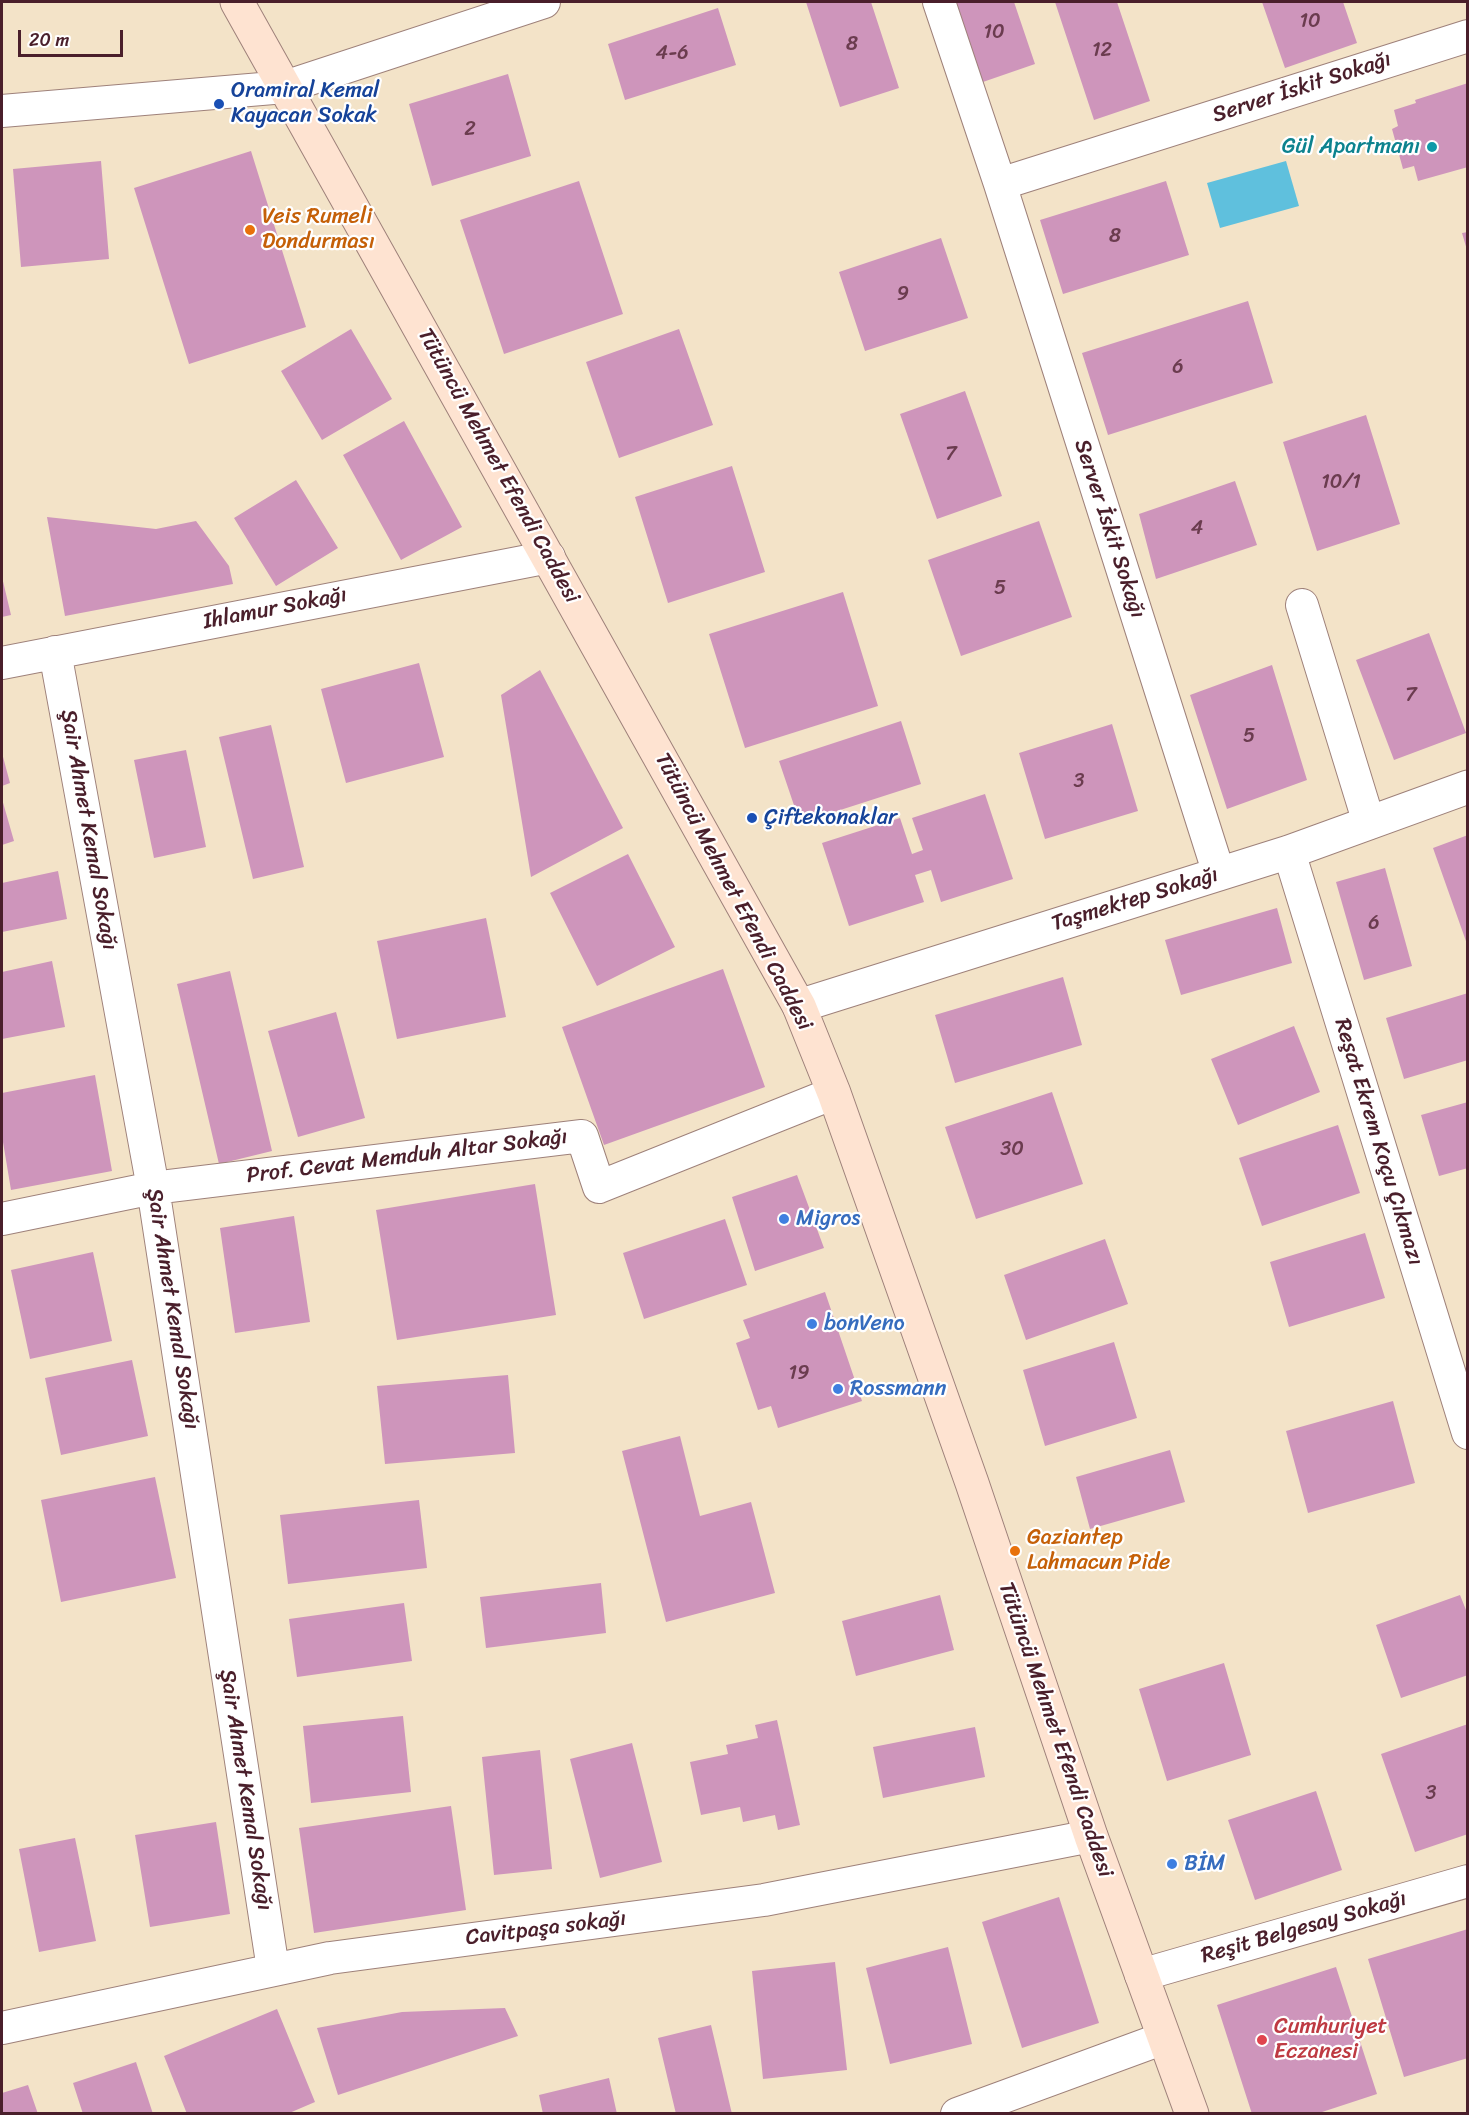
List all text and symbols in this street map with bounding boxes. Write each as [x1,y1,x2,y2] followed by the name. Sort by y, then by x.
[1299,10,1321,34] house number: 10
[21,18,126,56] scale bar
[983,21,1005,45] house number: 10
[29,24,69,56] text: 20 m
[846,33,858,57] house number: 8
[1092,39,1112,63] house number: 12
[655,42,689,66] house number: 4-6
[1209,47,1395,129] street label: Server İskit Sokağı
[231,78,379,130] place label: Oramiral Kemal Kayacan Sokak
[212,97,226,111] marker: Oramiral Kemal Kayacan Sokak
[464,118,476,142] house number: 2
[1282,134,1420,160] place label: Gül Apartmanı
[1425,140,1439,154] marker: Gül Apartmanı
[262,204,375,255] place label: Veis Rumeli Dondurması
[243,223,257,237] marker: Veis Rumeli Dondurması
[1109,225,1121,249] house number: 8
[897,283,909,307] house number: 9
[411,324,585,608] street label: Tütüncü Mehmet Efendi Caddesi
[1172,356,1184,380] house number: 6
[1068,436,1150,622] street label: Server İskit Sokağı
[945,443,957,467] house number: 7
[1321,471,1361,495] house number: 10/1
[1191,517,1203,541] house number: 4
[994,577,1006,601] house number: 5
[201,582,349,636] street label: Ihlamur Sokağı
[1405,684,1417,708] house number: 7
[54,708,122,952] street label: Şair Ahmet Kemal Sokağı
[1243,725,1255,749] house number: 5
[649,749,817,1035] street label: Tütüncü Mehmet Efendi Caddesi
[1074,770,1084,794] house number: 3
[764,805,897,831] place label: Çiftekonaklar
[745,811,759,825] marker: Çiftekonaklar
[1048,862,1222,938] street label: Taşmektep Sokağı
[1368,912,1380,936] house number: 6
[1328,1015,1428,1269] street label: Reşat Ekrem Koçu Çıkmazı
[245,1124,569,1190] street label: Prof. Cevat Memduh Altar Sokağı
[1000,1138,1024,1162] house number: 30
[140,1186,204,1432] street label: Şair Ahmet Kemal Sokağı
[796,1206,860,1232] place label: Migros
[777,1212,791,1226] marker: Migros
[824,1311,905,1337] place label: bonVeno
[805,1317,819,1331] marker: bonVeno
[789,1362,809,1386] house number: 19
[850,1376,946,1402] place label: Rossmann
[831,1382,845,1396] marker: Rossmann
[1027,1525,1170,1576] place label: Gaziantep Lahmacun Pide
[1008,1544,1022,1558] marker: Gaziantep Lahmacun Pide
[992,1579,1118,1881] street label: Tütüncü Mehmet Efendi Caddesi
[213,1667,277,1913] street label: Şair Ahmet Kemal Sokağı
[1426,1782,1436,1806] house number: 3
[1184,1851,1225,1877] place label: BİM
[1165,1857,1179,1871] marker: BİM
[1198,1886,1410,1970] street label: Reşit Belgesay Sokağı
[464,1906,628,1952] street label: Cavitpaşa sokağı
[1274,2014,1387,2066] place label: Cumhuriyet Eczanesi
[1255,2033,1269,2047] marker: Cumhuriyet Eczanesi

